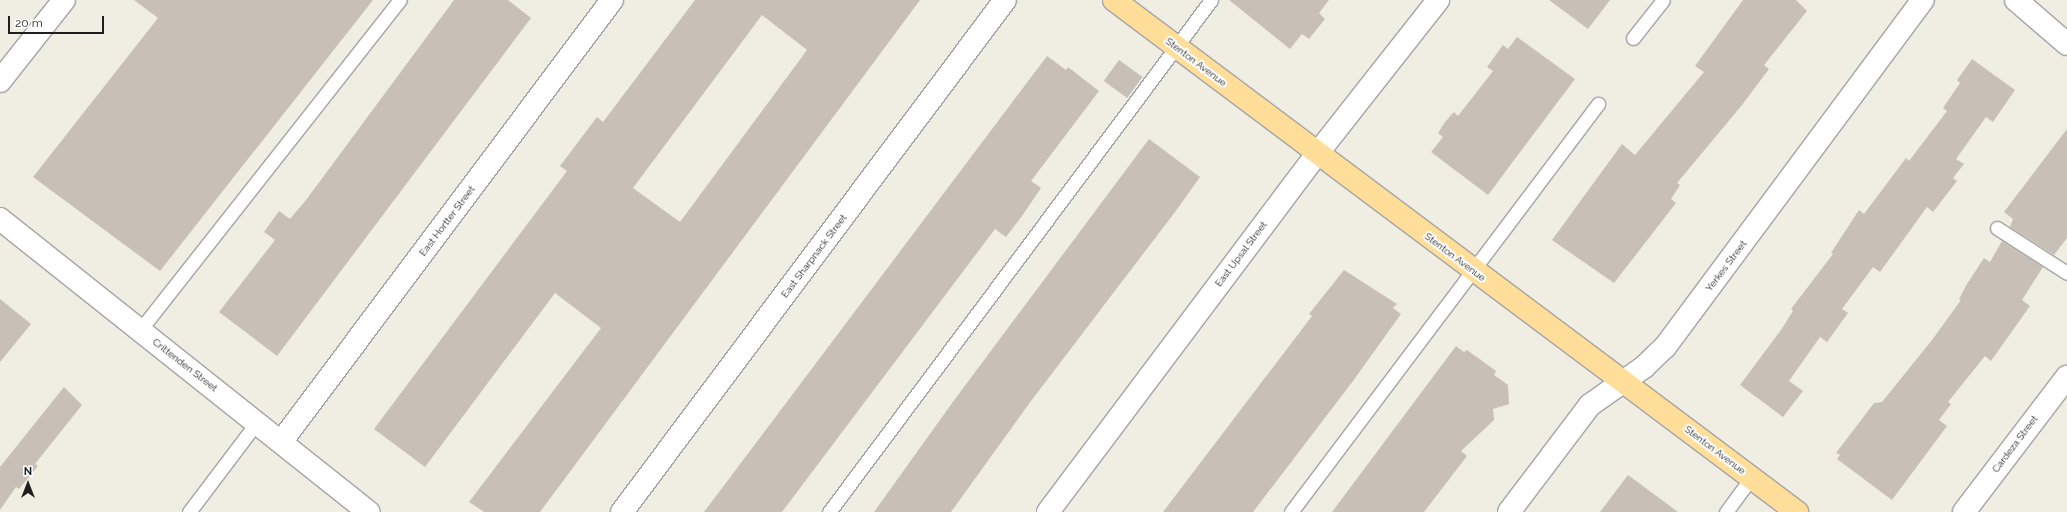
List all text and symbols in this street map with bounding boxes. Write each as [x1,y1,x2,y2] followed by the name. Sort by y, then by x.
[10,8,106,34] scale bar
[15,16,43,30] text: 20 m
[1163,35,1229,89] street label: Stenton Avenue
[417,183,477,259] street label: East Hortter Street
[779,212,849,300] street label: East Sharpnack Street
[1212,219,1270,289] street label: East Upsal Street
[1422,230,1488,284] street label: Stenton Avenue
[1703,238,1749,294] street label: Yerkes Street
[150,336,220,394] street label: Crittenden Street
[1990,413,2040,475] street label: Cardeza Street
[1682,423,1748,477] street label: Stenton Avenue
[8,464,48,504] north arrow
[24,465,32,478] text: N

